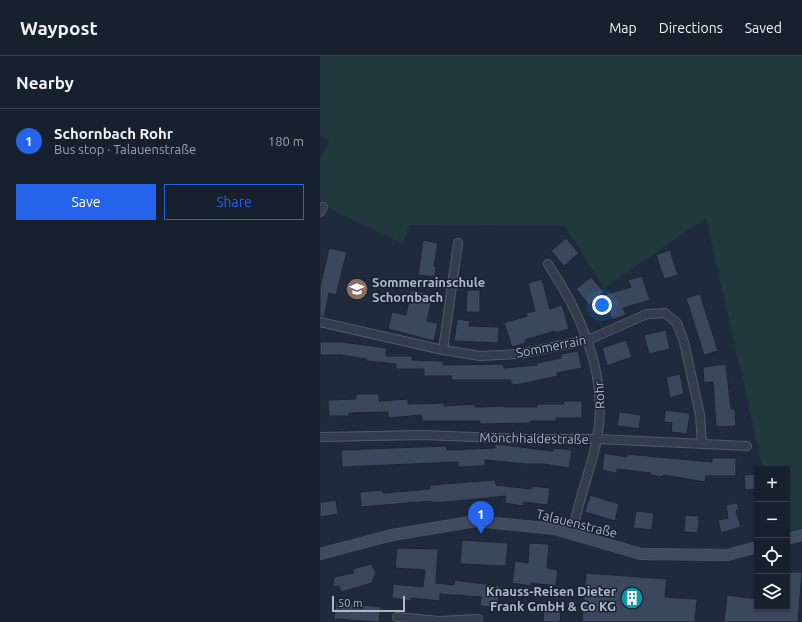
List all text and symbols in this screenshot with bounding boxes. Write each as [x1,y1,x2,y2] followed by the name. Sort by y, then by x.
[20,17,98,39] text: Waypost
[609,20,637,36] text: Map
[659,20,723,36] text: Directions
[745,20,782,36] text: Saved
[16,73,74,92] text: Nearby
[54,125,173,142] text: Schornbach Rohr
[25,134,33,148] text: 1
[268,134,304,148] text: 180 m
[54,142,196,156] text: Bus stop · Talauenstraße
[16,184,156,220] button: Save
[164,184,304,220] button: Share
[372,275,485,304] place label: Sommerrainschule Schornbach
[344,276,370,302] school or university icon: Sommerrainschule Schornbach
[592,295,612,315] your location
[515,332,587,360] street label: Sommerrain
[591,381,607,409] street label: Rohr
[479,430,589,446] street label: Mönchhaldestraße
[754,466,790,610] map controls
[754,466,790,502] button: +
[468,501,494,534] pin: 1
[754,502,790,538] button: −
[535,506,619,540] street label: Talauenstraße
[754,538,790,574] button: locate
[754,574,790,610] button: layers
[486,584,617,613] place label: Knauss-Reisen Dieter Frank GmbH & Co KG
[619,585,645,611] building icon: Knauss-Reisen Dieter Frank GmbH & Co KG
[332,594,405,613] scale bar
[338,597,362,609] text: 50 m

